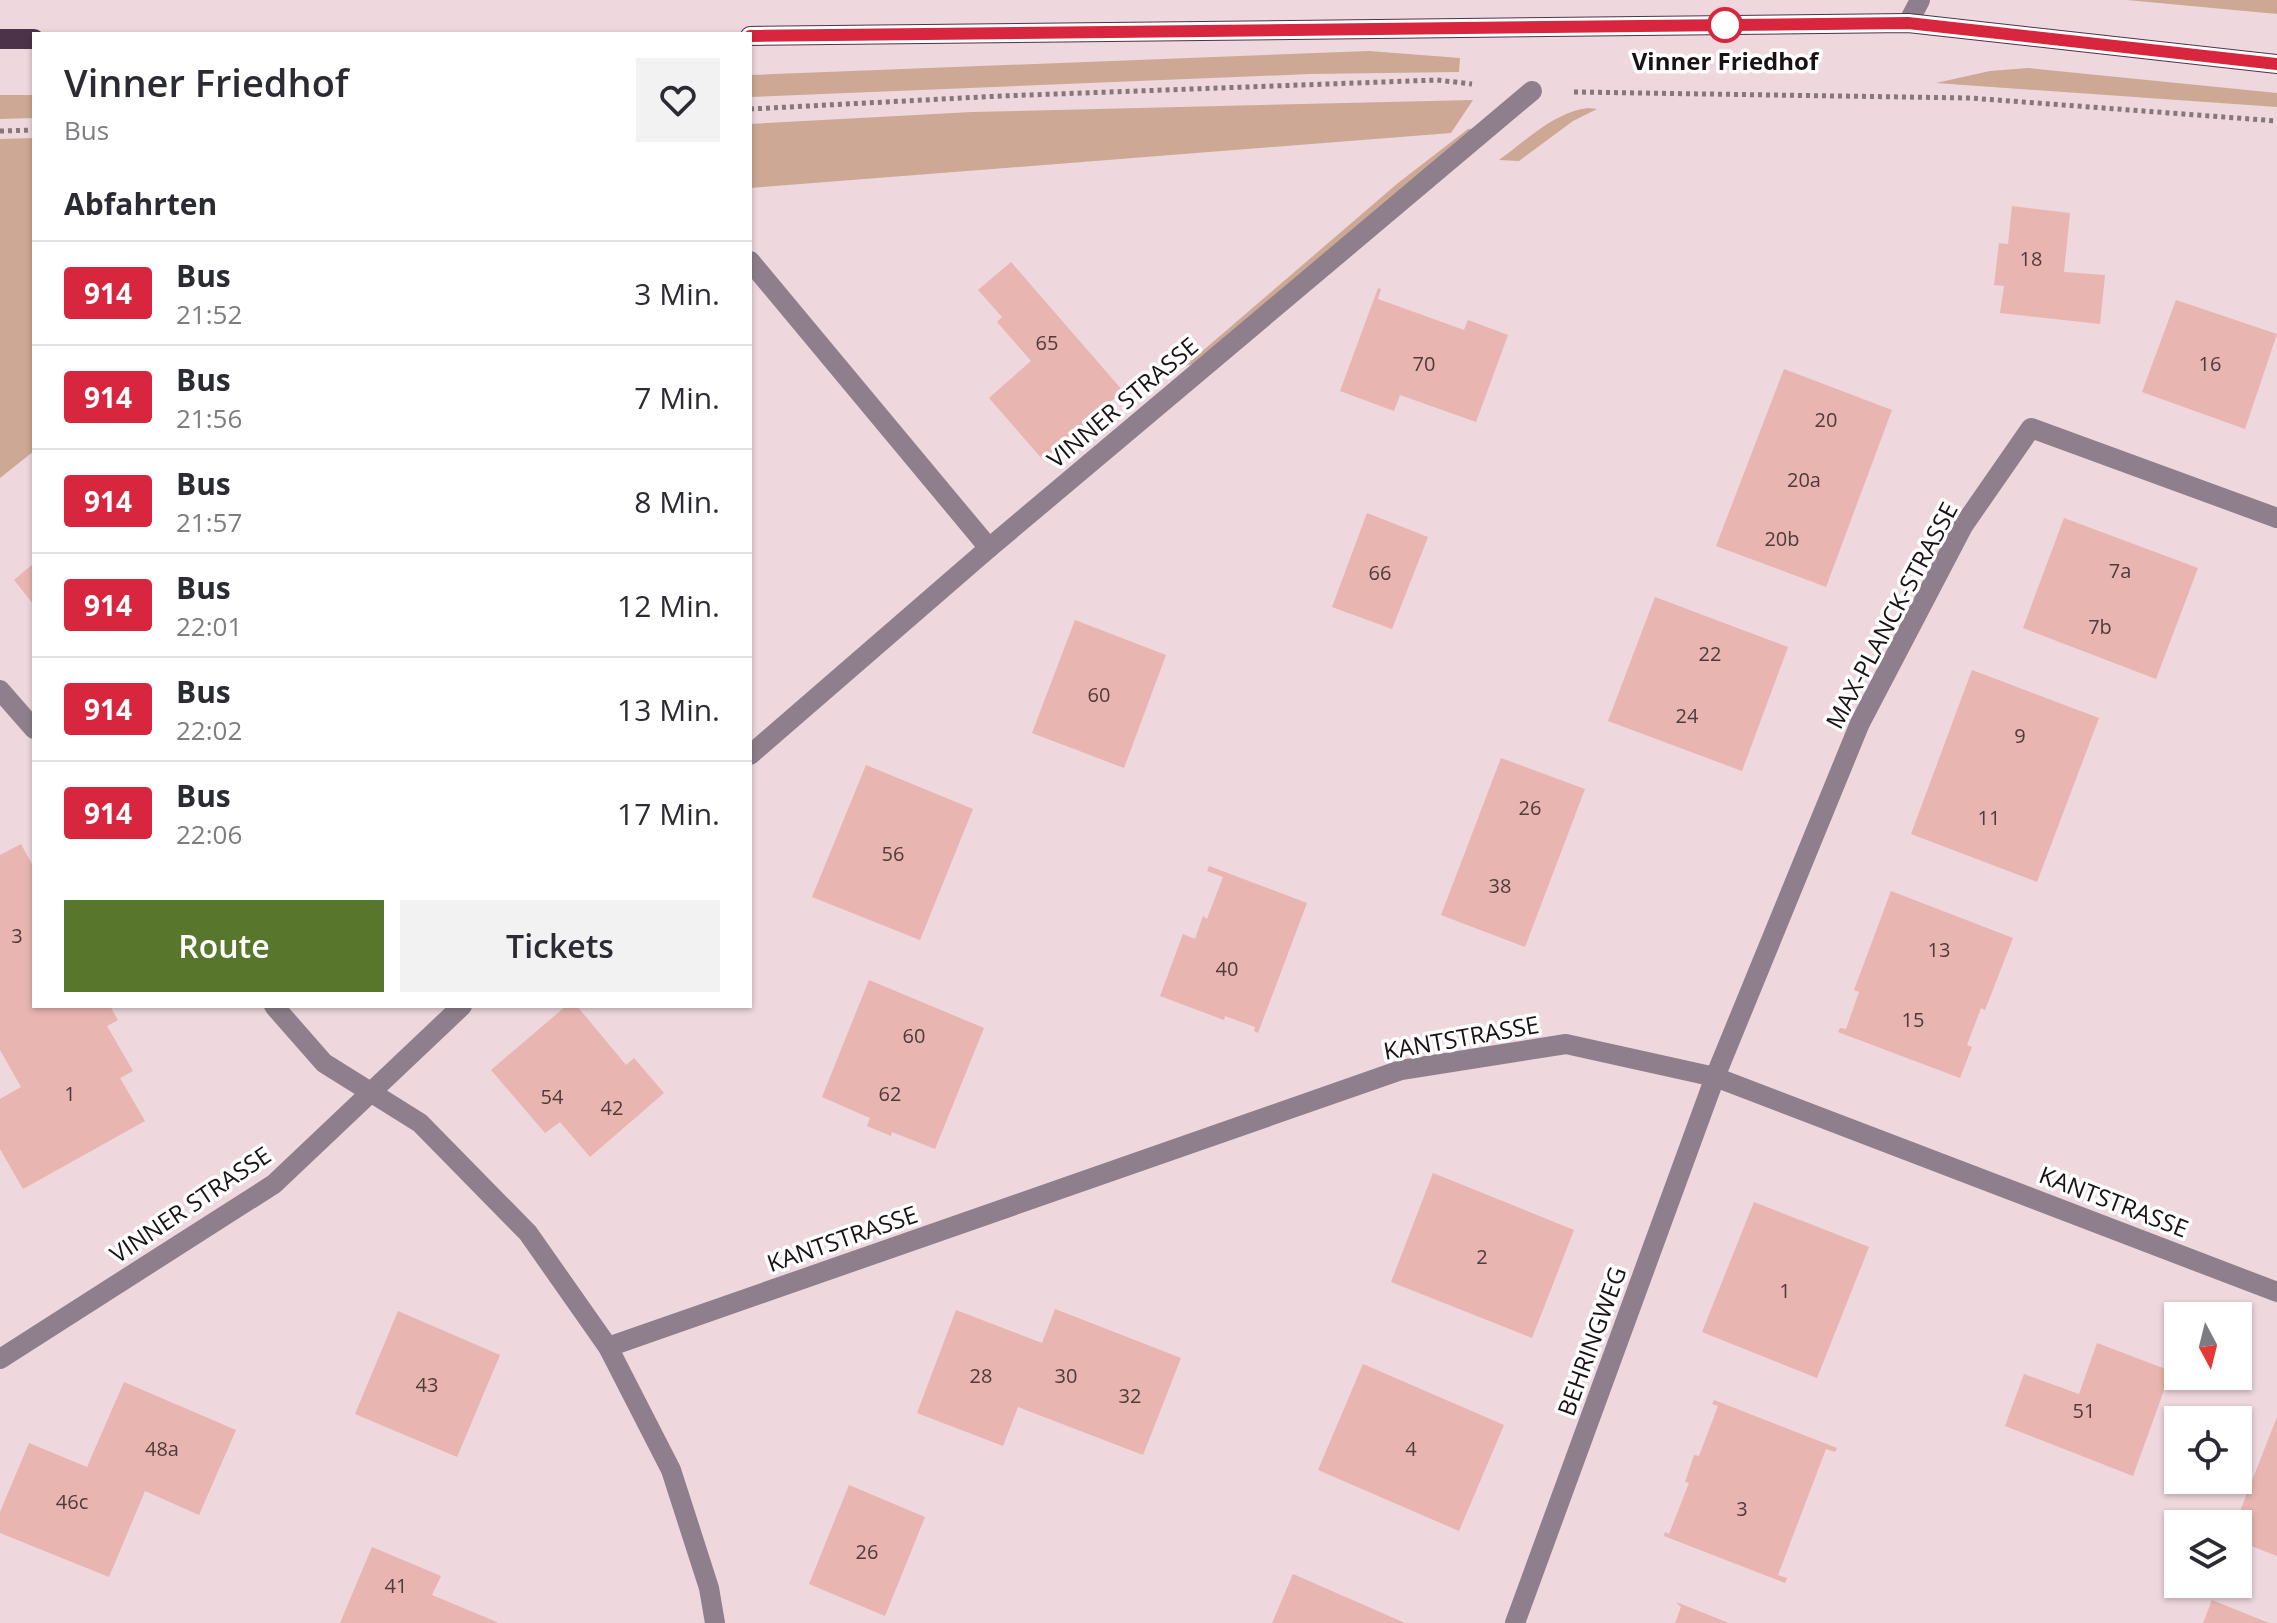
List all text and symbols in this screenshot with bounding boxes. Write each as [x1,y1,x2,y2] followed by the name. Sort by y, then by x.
[1708,8,1742,42] marker: Vinner Friedhof
[1632,44,1820,77] place label: Vinner Friedhof
[64,56,349,108] text: Vinner Friedhof
[636,58,720,142] button: heart
[64,112,109,148] text: Bus
[64,183,217,224] text: Abfahrten
[2020,245,2042,272] house number: 18
[176,255,231,296] text: Bus
[634,273,720,314] text: 3 Min.
[84,274,132,312] text: 914
[176,296,242,332] text: 21:52
[1036,329,1058,356] house number: 65
[1040,329,1204,475] street label: VINNER STRASSE
[1413,350,1435,377] house number: 70
[2199,350,2221,377] house number: 16
[176,359,231,400] text: Bus
[634,377,720,418] text: 7 Min.
[84,378,132,416] text: 914
[176,400,242,436] text: 21:56
[1815,406,1837,433] house number: 20
[176,463,231,504] text: Bus
[1787,466,1821,493] house number: 20a
[634,481,720,522] text: 8 Min.
[84,482,132,520] text: 914
[1817,496,1965,734] street label: MAX-PLANCK-STRASSE
[176,504,242,540] text: 21:57
[1764,525,1800,552] house number: 20b
[2109,557,2131,584] house number: 7a
[1369,559,1391,586] house number: 66
[176,567,231,608] text: Bus
[617,585,720,626] text: 12 Min.
[84,586,132,624] text: 914
[176,608,242,644] text: 22:01
[2088,613,2112,640] house number: 7b
[1699,640,1721,667] house number: 22
[176,671,231,712] text: Bus
[1088,681,1110,708] house number: 60
[617,689,720,730] text: 13 Min.
[84,690,132,728] text: 914
[1676,702,1699,729] house number: 24
[176,712,242,748] text: 22:02
[2014,722,2026,749] house number: 9
[176,775,231,816] text: Bus
[617,793,720,834] text: 17 Min.
[84,794,132,832] text: 914
[1519,794,1541,821] house number: 26
[1978,804,2000,831] house number: 11
[176,816,242,852] text: 22:06
[882,840,904,867] house number: 56
[1489,872,1511,899] house number: 38
[64,900,384,992] button: Route
[400,900,720,992] button: Tickets
[11,922,23,949] house number: 3
[1928,936,1950,963] house number: 13
[1216,955,1238,982] house number: 40
[1902,1006,1924,1033] house number: 15
[1381,1007,1541,1067] street label: KANTSTRASSE
[903,1022,925,1049] house number: 60
[64,1080,76,1107] house number: 1
[879,1080,901,1107] house number: 62
[541,1083,564,1110] house number: 54
[601,1094,623,1121] house number: 42
[103,1138,277,1270] street label: VINNER STRASSE
[2035,1157,2193,1245] street label: KANTSTRASSE
[762,1197,922,1279] street label: KANTSTRASSE
[1476,1243,1488,1270] house number: 2
[1549,1262,1633,1420] street label: BEHRINGWEG
[1779,1277,1791,1304] house number: 1
[2164,1302,2252,1390] north arrow
[2164,1302,2252,1598] map controls
[970,1362,992,1389] house number: 28
[1055,1362,1077,1389] house number: 30
[416,1371,438,1398] house number: 43
[1119,1382,1141,1409] house number: 32
[2073,1397,2095,1424] house number: 51
[2164,1406,2252,1494] button: locate
[145,1435,179,1462] house number: 48a
[1405,1435,1417,1462] house number: 4
[56,1488,88,1515] house number: 46c
[1736,1495,1748,1522] house number: 3
[2164,1510,2252,1598] button: layers
[856,1538,878,1565] house number: 26
[385,1572,407,1599] house number: 41

